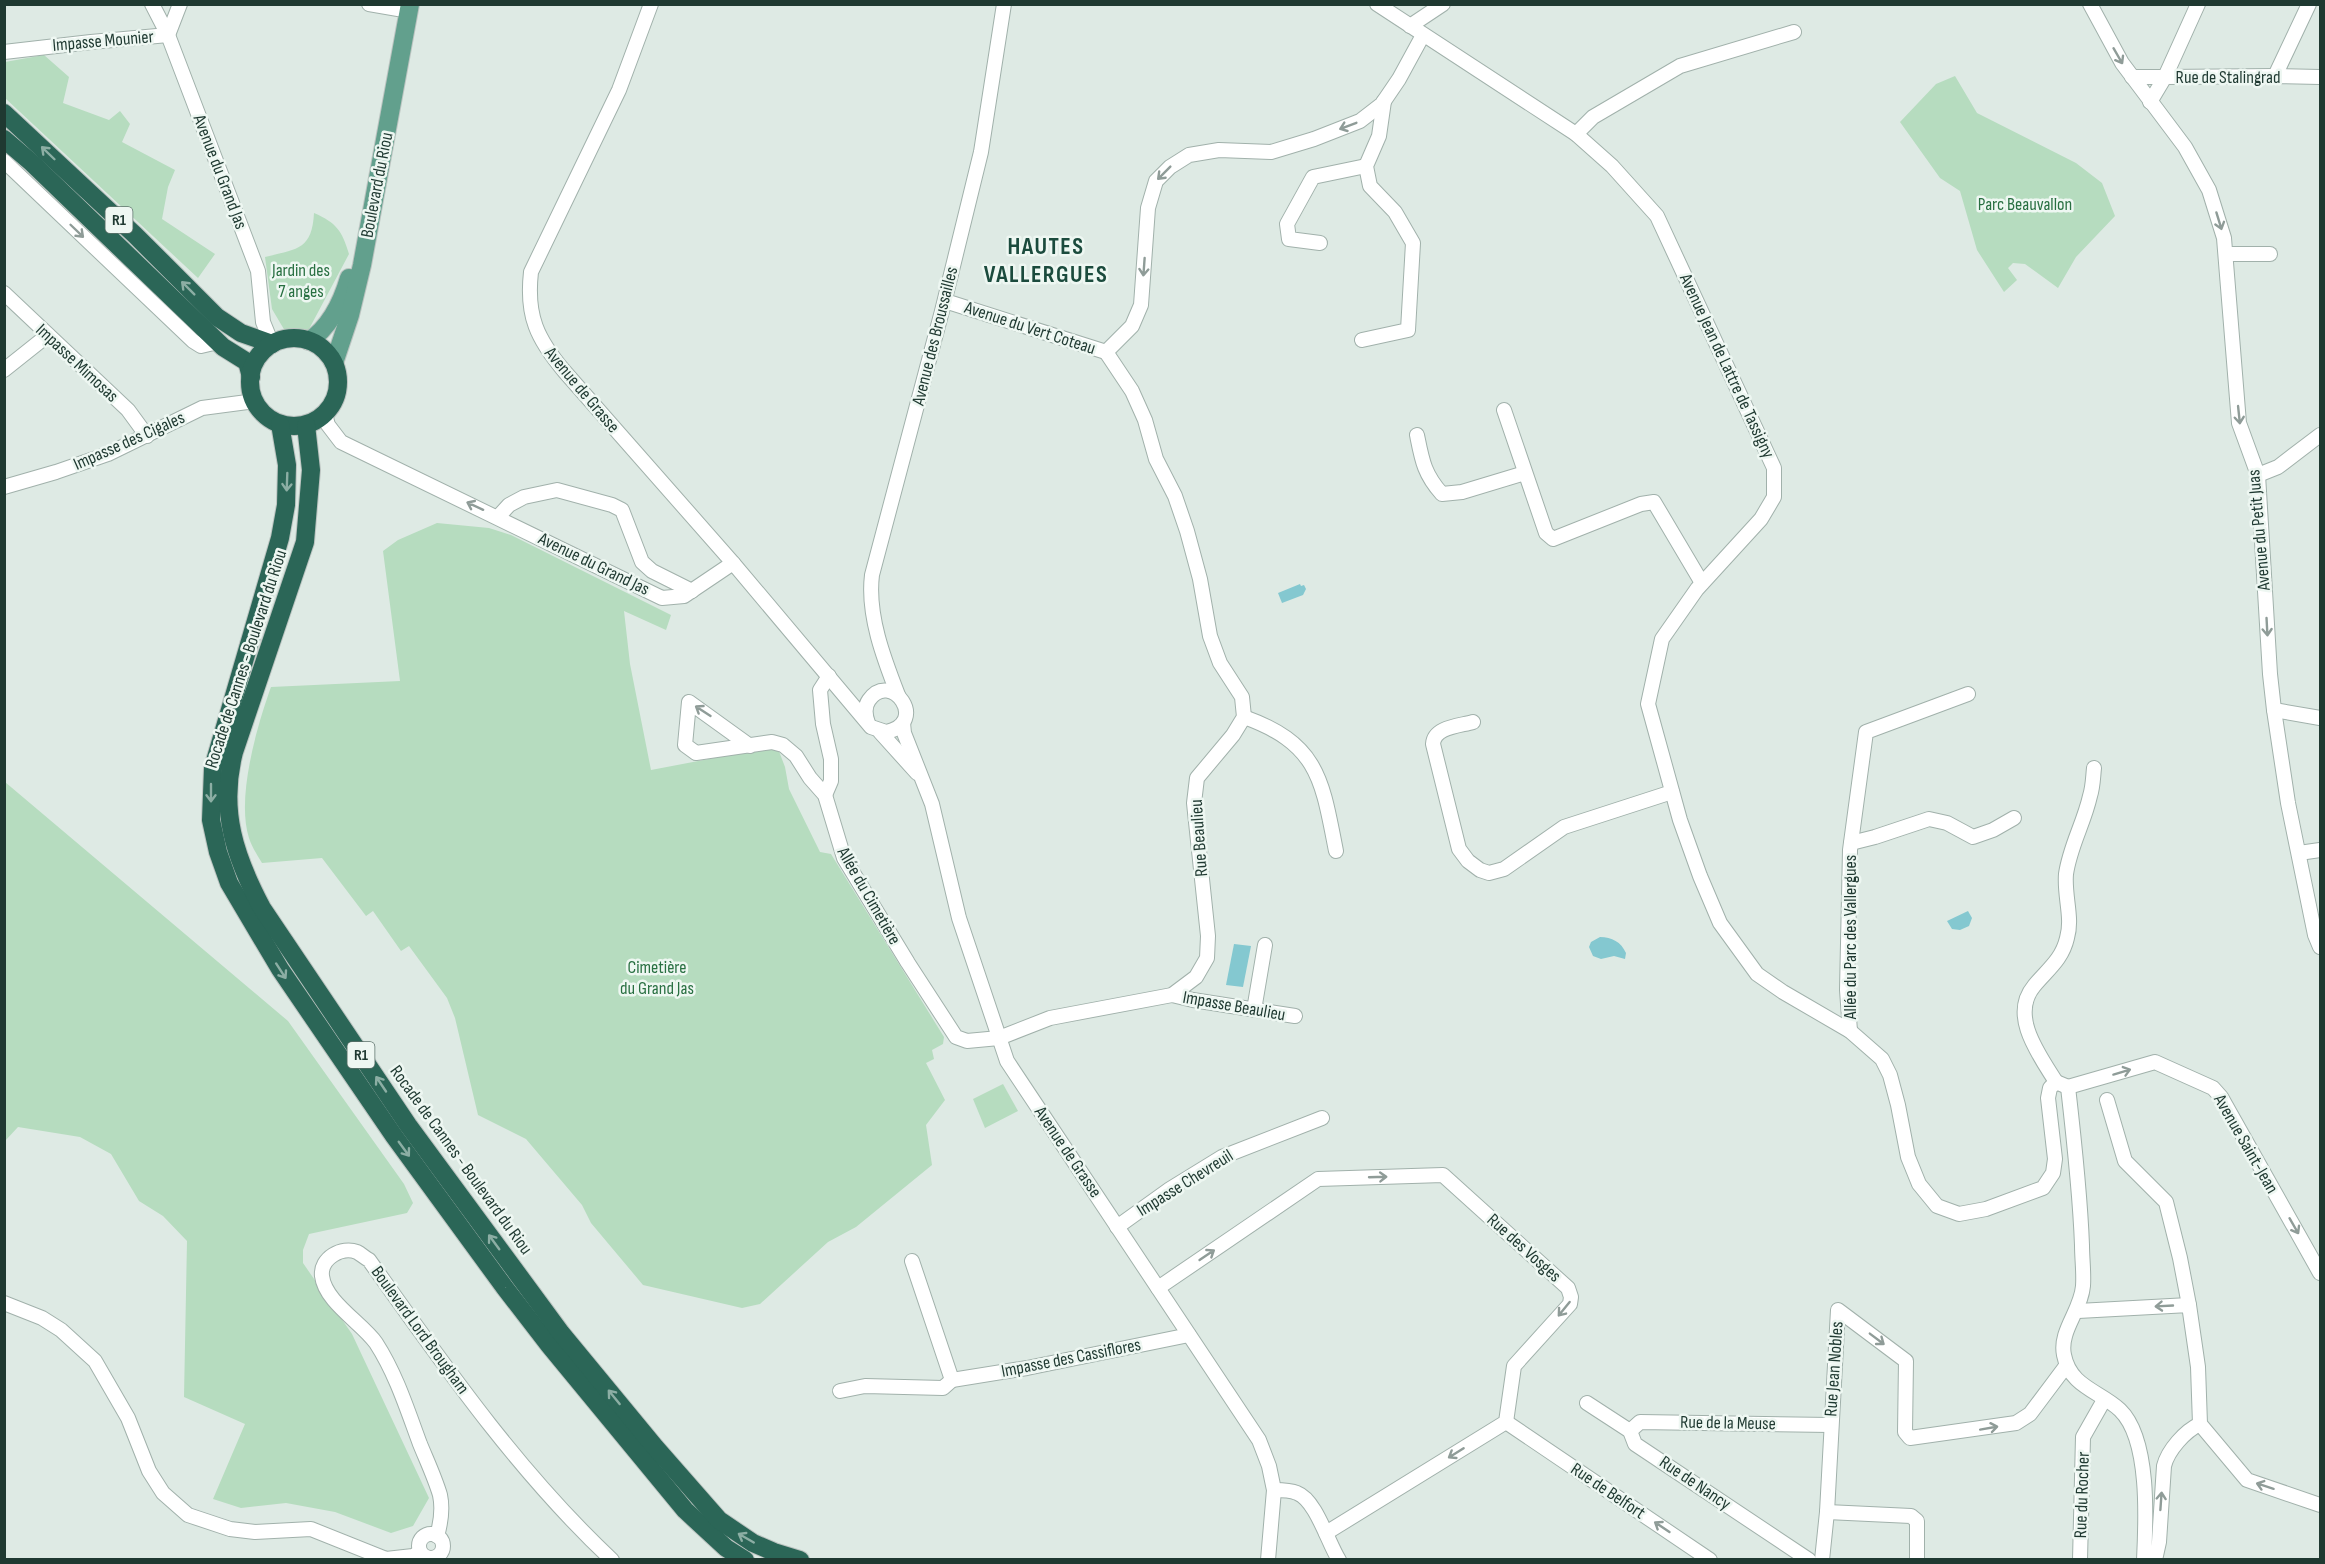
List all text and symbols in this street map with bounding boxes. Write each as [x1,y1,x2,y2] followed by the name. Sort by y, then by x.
[52,26,154,56] street label: Impasse Mounier
[2112,47,2124,64] one-way arrow
[2176,67,2280,88] street label: Rue de Stalingrad
[188,111,251,232] street label: Avenue du Grand Jas
[1339,121,1357,132] one-way arrow
[356,131,398,239] street label: Boulevard du Riou
[40,145,55,160] one-way arrow
[1156,166,1171,180] one-way arrow
[1978,194,2072,215] park label: Parc Beauvallon
[106,207,132,233] road number: R1
[2214,211,2225,230] one-way arrow
[70,223,85,238] one-way arrow
[984,232,1108,289] district label: HAUTES VALLERGUES
[1138,256,1149,276] one-way arrow
[271,260,330,302] park label: Jardin des 7 anges
[907,264,962,408] street label: Avenue des Broussailles
[1675,270,1779,462] street label: Avenue Jean de Lattre de Tassigny
[181,281,196,295] one-way arrow
[961,297,1098,359] street label: Avenue du Vert Coteau
[31,319,123,407] street label: Impasse Mimosas
[539,342,624,437] street label: Avenue de Grasse
[2234,404,2245,424] one-way arrow
[70,407,188,475] street label: Impasse des Cigales
[2243,469,2275,592] street label: Avenue du Petit Juas
[281,472,292,492] one-way arrow
[466,499,484,511] one-way arrow
[534,528,653,600] street label: Avenue du Grand Jas
[201,547,291,771] street label: Rocade de Cannes - Boulevard du Riou
[2261,616,2272,636] one-way arrow
[695,705,712,717] one-way arrow
[205,782,217,802] one-way arrow
[1186,799,1212,877] street label: Rue Beaulieu
[832,843,905,948] street label: Allée du Cimetière
[1840,855,1861,1020] street label: Allée du Parc des Vallergues
[620,957,694,999] park label: Cimetière du Grand Jas
[275,962,287,979] one-way arrow
[1181,987,1287,1025] street label: Impasse Beaulieu
[348,1042,374,1068] road number: R1
[385,1061,537,1259] street label: Rocade de Cannes - Boulevard du Riou
[2112,1066,2131,1077] one-way arrow
[375,1076,387,1093] one-way arrow
[2209,1090,2283,1197] street label: Avenue Saint-Jean
[1029,1102,1106,1202] street label: Avenue de Grasse
[397,1140,410,1156] one-way arrow
[1133,1145,1237,1221] street label: Impasse Chevreuil
[1368,1171,1388,1183] one-way arrow
[1483,1209,1565,1287] street label: Rue des Vosges
[2288,1217,2300,1234] one-way arrow
[488,1235,501,1251] one-way arrow
[1198,1249,1214,1261] one-way arrow
[367,1262,473,1398] street label: Boulevard Lord Brougham
[1557,1301,1570,1317] one-way arrow
[2154,1301,2174,1312] one-way arrow
[1820,1321,1848,1417] street label: Rue Jean Nobles
[1868,1333,1884,1346] one-way arrow
[999,1334,1143,1382] street label: Impasse des Cassiflores
[607,1389,620,1405] one-way arrow
[1680,1412,1776,1434] street label: Rue de la Meuse
[1979,1422,1998,1433] one-way arrow
[1448,1446,1465,1459] one-way arrow
[2070,1451,2094,1539] street label: Rue du Rocher
[1655,1452,1735,1514] street label: Rue de Nancy
[1567,1458,1650,1524] street label: Rue de Belfort
[2256,1480,2275,1491] one-way arrow
[2156,1492,2167,1512] one-way arrow
[1654,1521,1670,1533] one-way arrow
[738,1532,755,1544] one-way arrow

